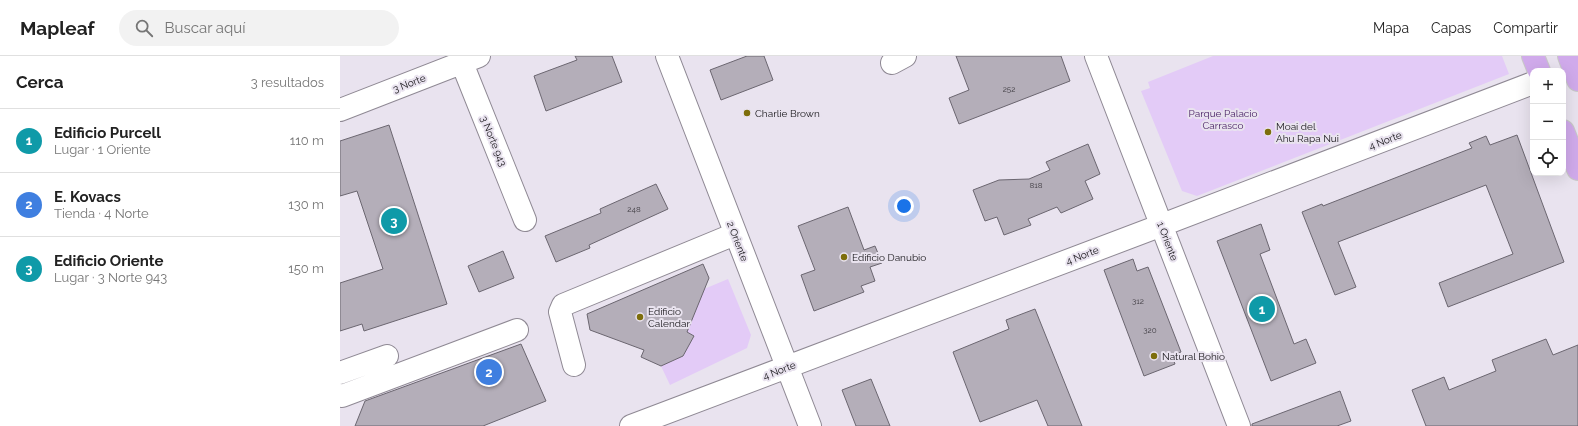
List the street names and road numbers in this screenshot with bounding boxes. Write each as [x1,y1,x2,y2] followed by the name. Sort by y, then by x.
[391,72,427,95] street label: 3 Norte
[478,114,509,168] street label: 3 Norte 943
[1367,129,1403,152] street label: 4 Norte
[725,220,750,263] street label: 2 Oriente
[1155,220,1180,262] street label: 1 Oriente
[1064,244,1100,267] street label: 4 Norte
[761,359,797,382] street label: 4 Norte

